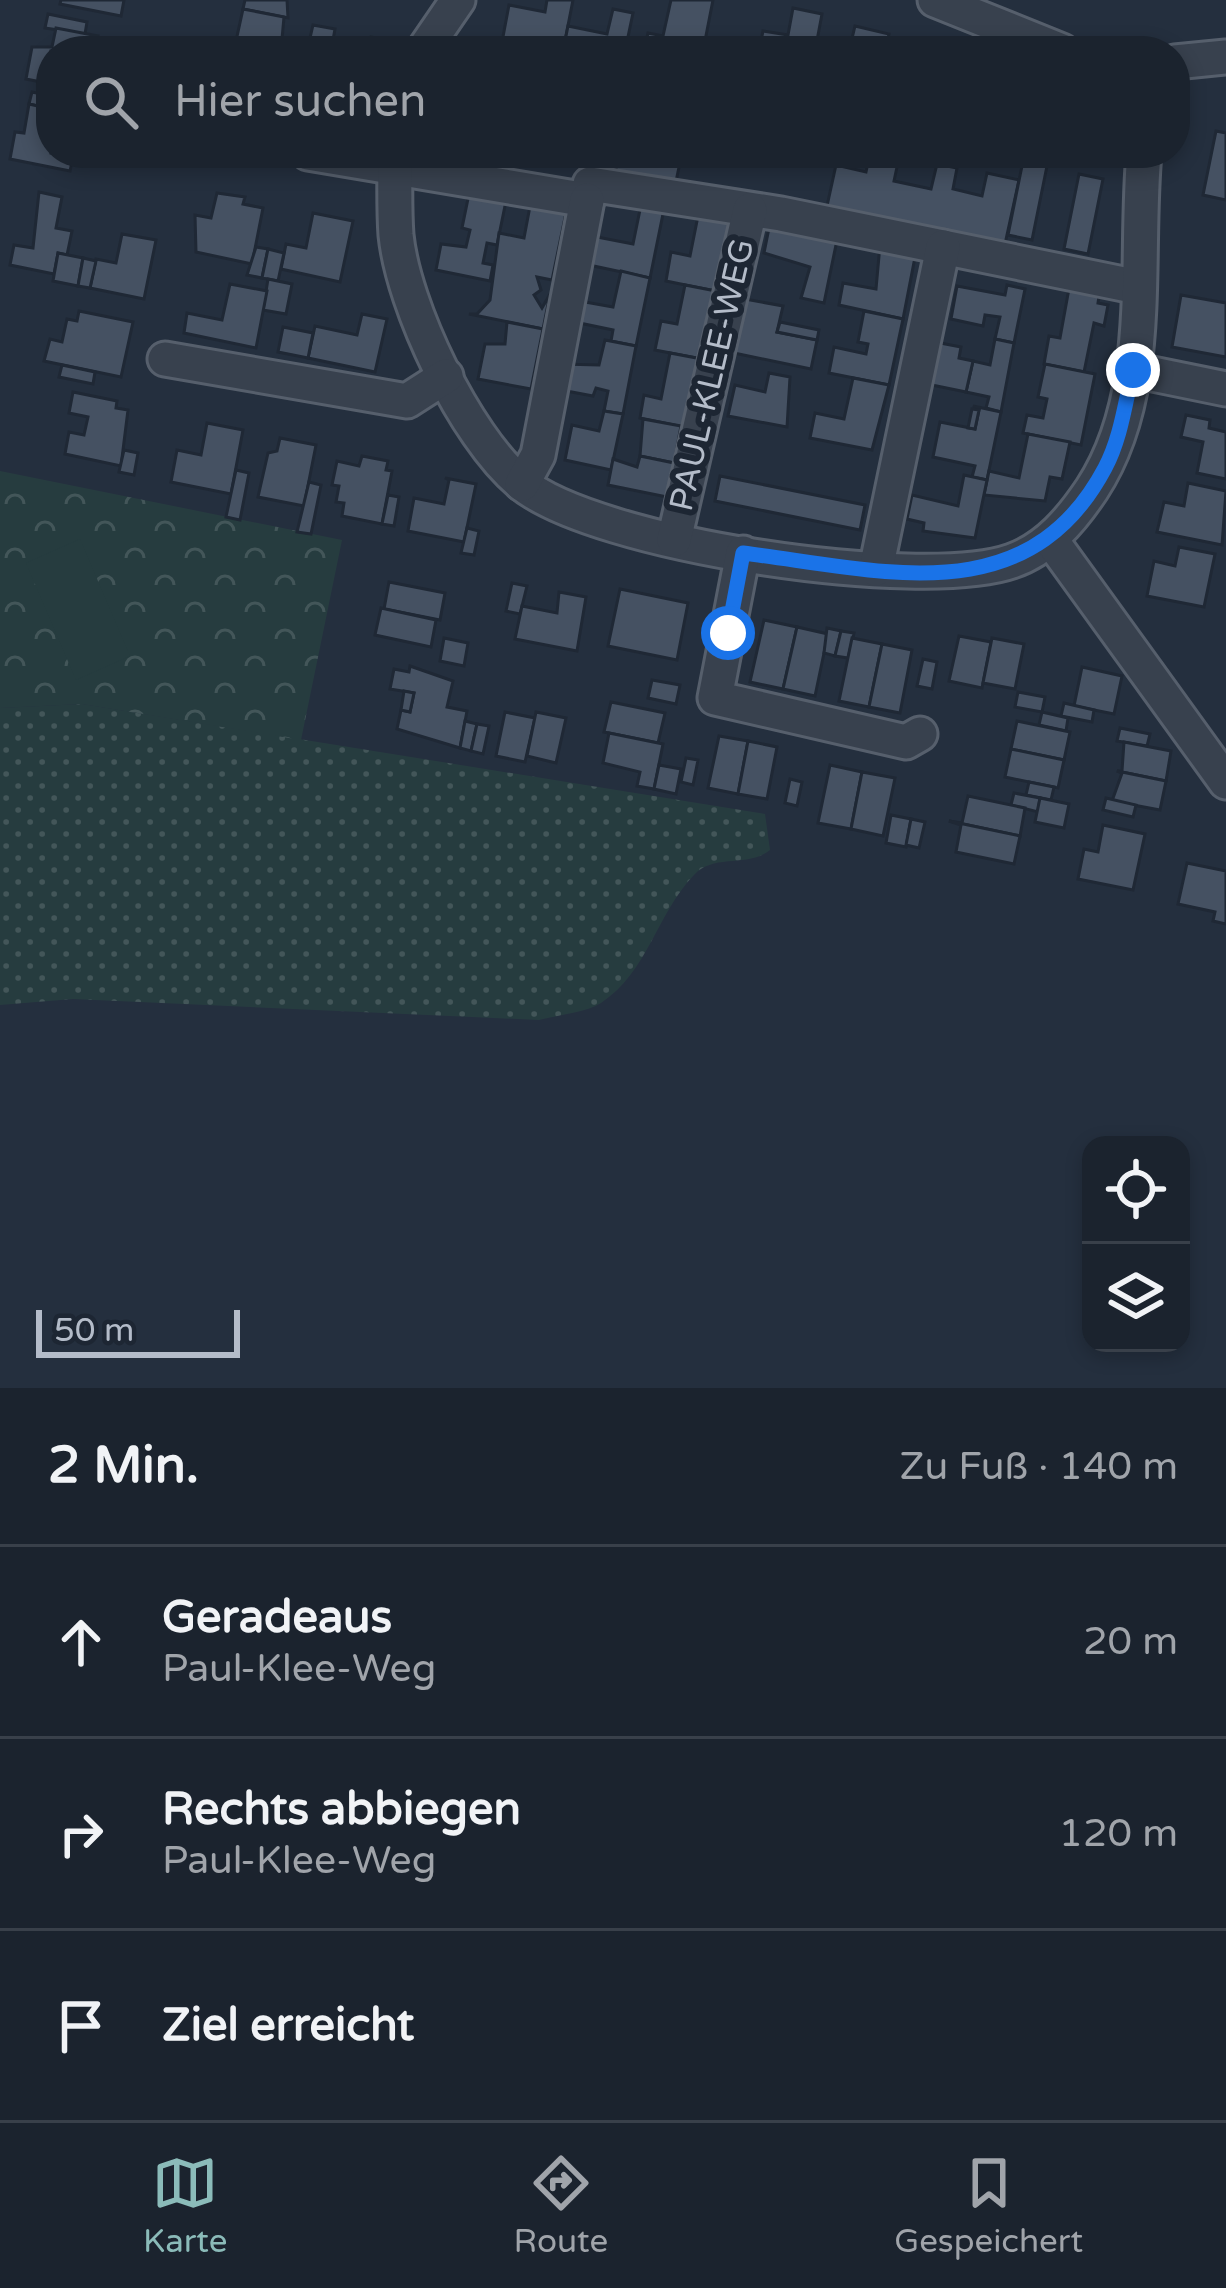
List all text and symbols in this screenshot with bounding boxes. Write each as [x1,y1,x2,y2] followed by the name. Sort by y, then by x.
[36,36,1190,168] search box
[78,69,144,135] icon: search
[174,75,426,129] text: Hier suchen
[662,235,762,515] street label: PAUL-KLEE-WEG
[1106,343,1160,397] route end
[701,606,755,660] route start
[1082,1136,1190,1352] map controls
[1082,1136,1190,1244] button: locate
[1082,1244,1190,1352] button: layers
[36,1304,240,1357] scale bar
[54,1311,134,1350] text: 50 m
[48,1435,199,1497] text: 2 Min.
[900,1443,1178,1490] text: Zu Fuß · 140 m
[162,1591,392,1645] text: Geradeaus
[48,1609,114,1675] icon: ahead
[1083,1618,1178,1665] text: 20 m
[162,1645,436,1692] text: Paul-Klee-Weg
[162,1783,521,1837] text: Rechts abbiegen
[48,1801,114,1867] icon: right
[1059,1810,1178,1857] text: 120 m
[162,1837,436,1884] text: Paul-Klee-Weg
[48,1993,114,2059] icon: arrive
[162,1999,414,2053] text: Ziel erreicht
[143,2150,227,2261] tab: Karte
[513,2150,608,2261] tab: Route
[894,2150,1083,2261] tab: Gespeichert

